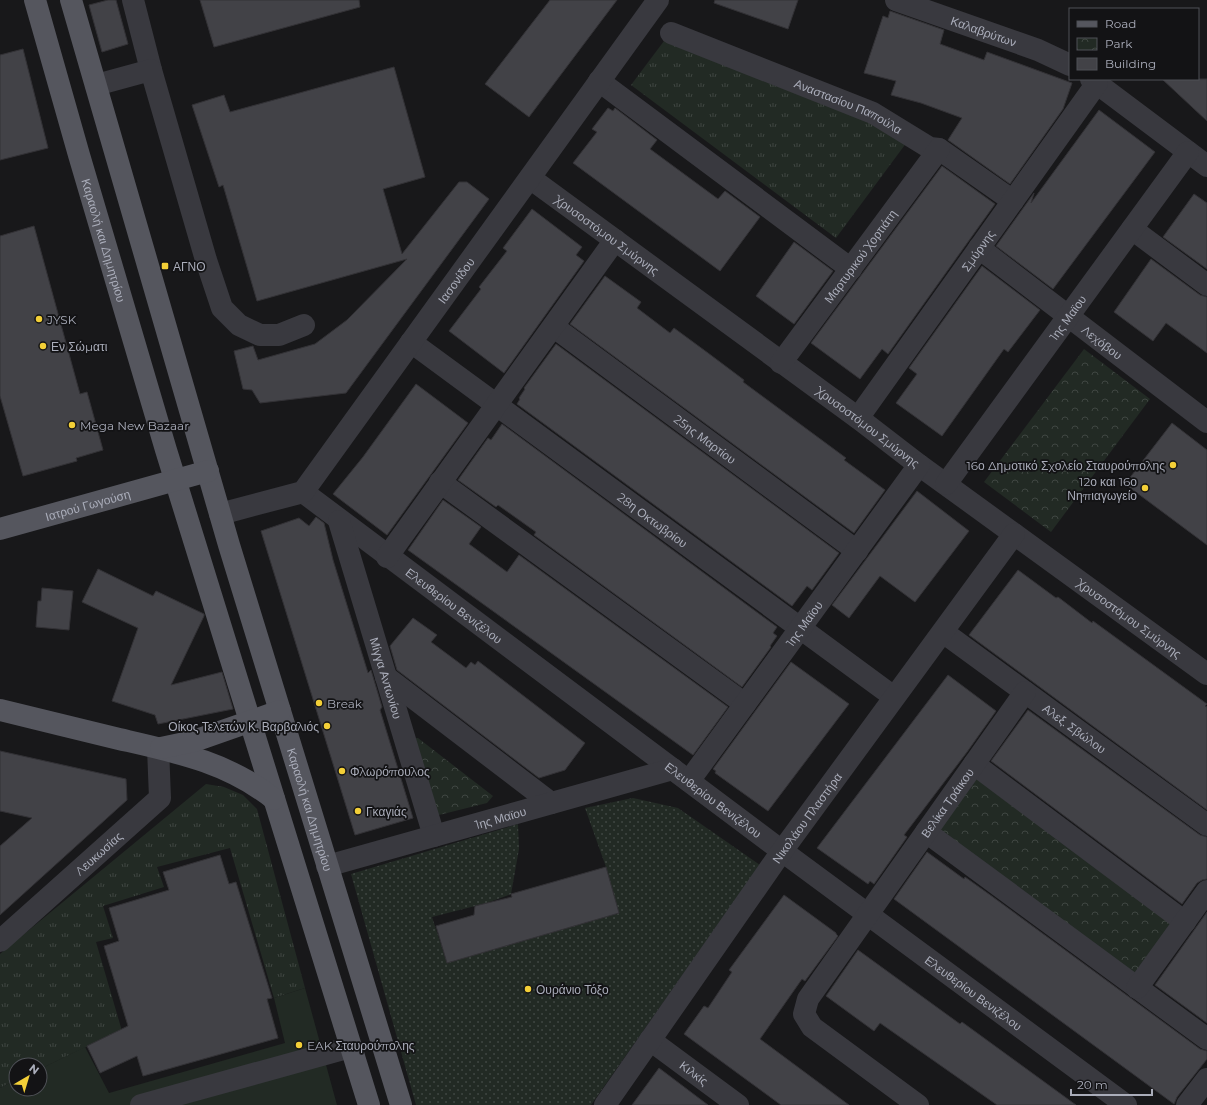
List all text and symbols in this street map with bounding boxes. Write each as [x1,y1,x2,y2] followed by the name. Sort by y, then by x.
[1069,8,1199,80] legend
[949,12,1019,49] street label: Καλαβρύτων
[1105,16,1136,31] text: Road
[1105,36,1133,51] text: Park
[1105,56,1156,71] text: Building
[792,75,905,137] street label: Αναστασίου Παπούλα
[79,177,129,304] street label: Καραολή και Δημητρίου
[551,191,663,278] street label: Χρυσοστόμου Σμύρνης
[821,206,899,306] street label: Μαρτυρικού Χορτιάτη
[958,226,998,274] street label: Σμύρνης
[434,254,477,306] street label: Ιασονίδου
[173,259,206,274] place label: ΑΓΝΟ
[160,261,170,271] marker: ΑΓΝΟ
[1046,292,1089,343] street label: 1ης Μαϊου
[46,312,77,327] place label: JYSK
[34,314,44,324] marker: JYSK
[1079,322,1125,362] street label: Λεχόβου
[51,339,108,354] place label: Εν Σώματι
[38,341,48,351] marker: Εν Σώματι
[812,382,923,471] street label: Χρυσοστόμου Σμύρνης
[671,411,739,467] street label: 25ης Μαρτίου
[80,418,189,433] place label: Mega New Bazaar
[67,420,77,430] marker: Mega New Bazaar
[966,458,1165,473] place label: 16ο Δημοτικό Σχολείο Σταυρούπολης
[1168,460,1178,470] marker: 16ο Δημοτικό Σχολείο Σταυρούπολης
[1067,474,1137,503] place label: 12ο και 16ο Νηπιαγωγείο
[1140,483,1150,493] marker: 12ο και 16ο Νηπιαγωγείο
[43,486,132,524] street label: Ιατρού Γωγούση
[615,489,691,550] street label: 28η Οκτωβρίου
[403,564,505,646] street label: Ελευθερίου Βενιζέλου
[1073,574,1185,661] street label: Χρυσοστόμου Σμύρνης
[782,598,825,649] street label: 1ης Μαϊου
[367,635,406,721] street label: Μίγγα Αντωνίου
[327,696,363,711] place label: Break
[314,698,324,708] marker: Break
[1040,700,1109,756] street label: Αλεξ. Σβώλου
[168,719,319,734] place label: Οίκος Τελετών Κ. Βαρβαλιός
[322,721,332,731] marker: Οίκος Τελετών Κ. Βαρβαλιός
[284,746,336,873] street label: Καραολή και Δημητρίου
[662,759,765,841] street label: Ελευθερίου Βενιζέλου
[350,764,430,779] place label: Φλωρόπουλος
[917,765,976,840] street label: Βελίκα Τράικου
[337,766,347,776] marker: Φλωρόπουλος
[769,769,845,866] street label: Νικολάου Πλαστήρα
[473,803,528,832] street label: 1ης Μαϊου
[366,804,407,819] place label: Γκαγιάς
[353,806,363,816] marker: Γκαγιάς
[72,828,125,878] street label: Λευκωσίας
[922,952,1025,1033] street label: Ελευθερίου Βενιζέλου
[536,982,609,997] place label: Ουράνιο Τόξο
[523,984,533,994] marker: Ουράνιο Τόξο
[307,1038,415,1053] place label: EAK Σταυρούπολης
[294,1040,304,1050] marker: EAK Σταυρούπολης
[8,1057,48,1097] north arrow
[677,1057,712,1088] street label: Κιλκίς
[26,1061,42,1077] text: N
[1071,1071,1152,1097] scale bar
[1077,1077,1108,1092] text: 20 m

